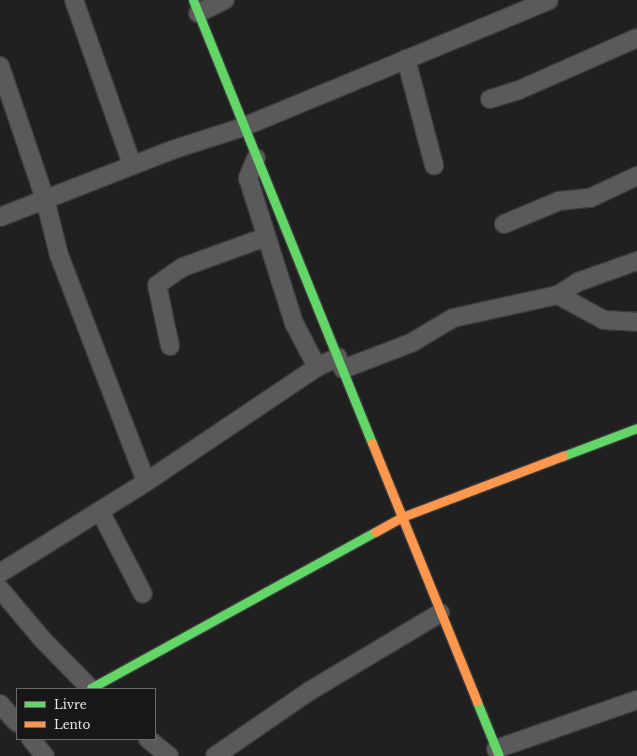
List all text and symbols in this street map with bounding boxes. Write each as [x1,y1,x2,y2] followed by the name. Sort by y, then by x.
[16,688,156,740] legend
[54,697,87,712] text: Livre
[54,717,90,732] text: Lento

